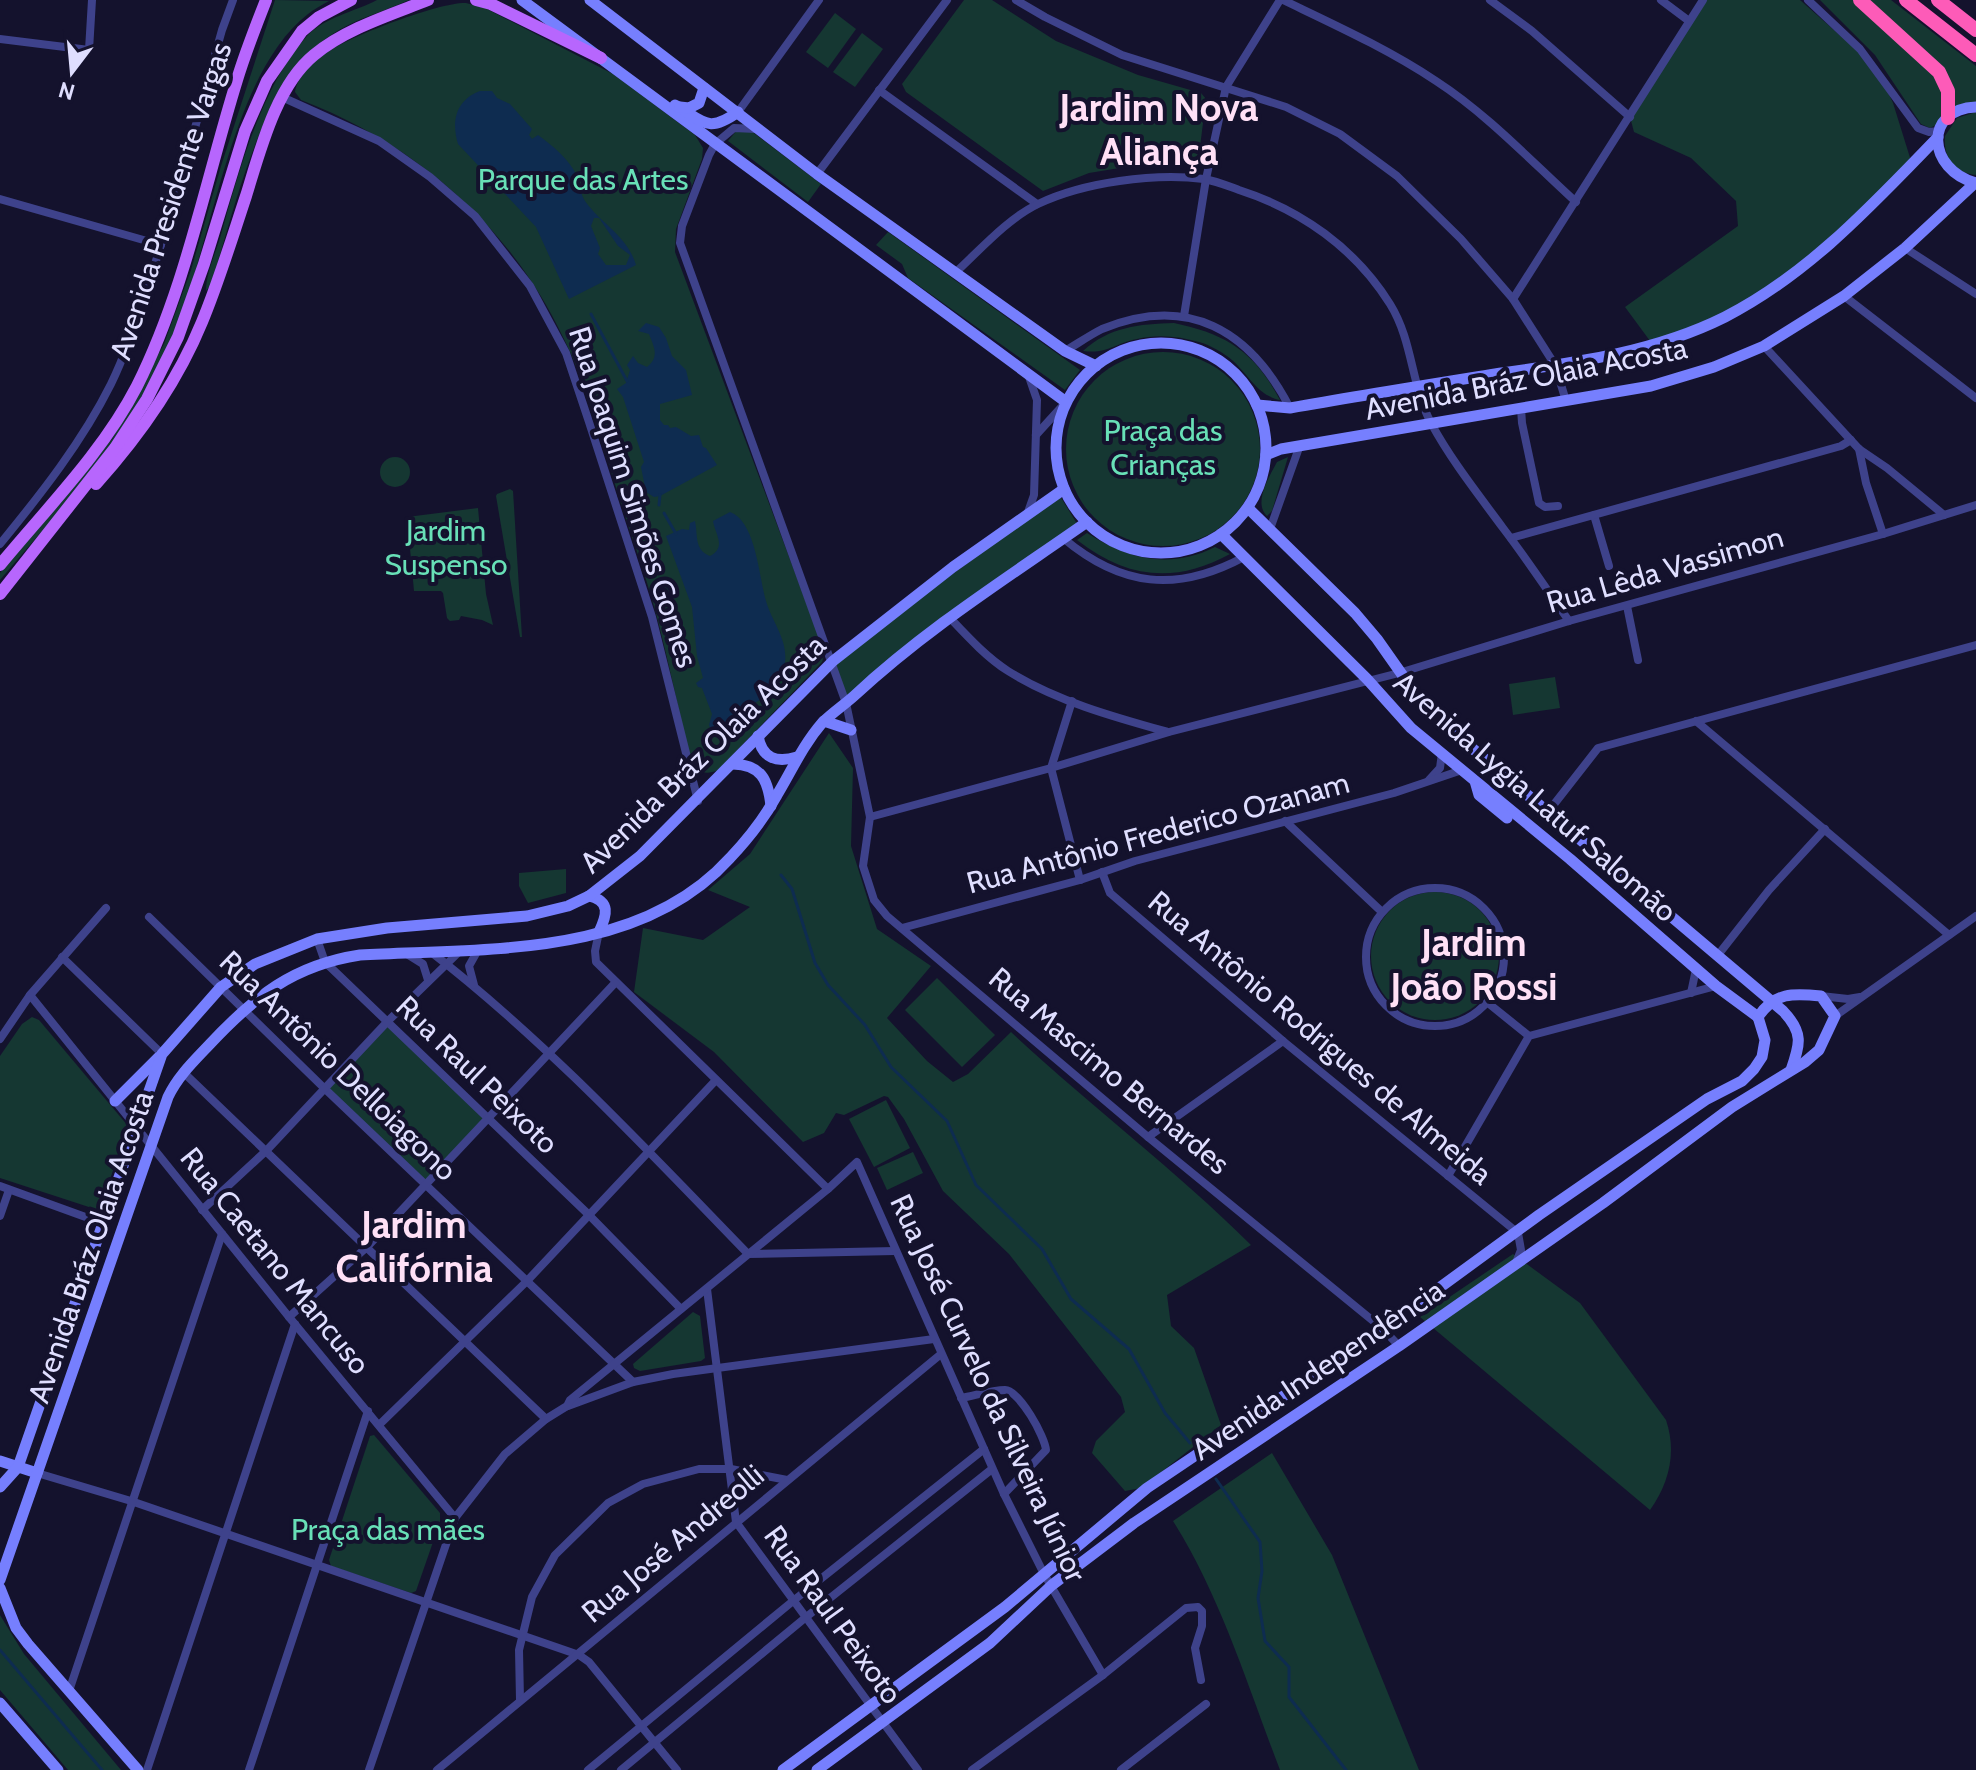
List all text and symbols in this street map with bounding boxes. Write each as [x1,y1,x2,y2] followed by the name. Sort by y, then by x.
[32,32,112,112] north arrow
[102,37,239,364] street label: Avenida Presidente Vargas
[55,76,78,106] text: N
[1058,84,1259,175] district label: Jardim Nova Aliança
[478,161,688,198] park label: Parque das Artes
[561,322,706,672] street label: Rua Joaquim Simões Gomes
[1362,329,1691,428] street label: Avenida Bráz Olaia Acosta
[1104,412,1222,483] park label: Praça das Crianças
[384,512,508,583] park label: Jardim Suspenso
[1542,518,1788,621] street label: Rua Lêda Vassimon
[572,626,834,881] street label: Avenida Bráz Olaia Acosta
[1386,664,1685,930] street label: Avenida Lygia Latuf Salomão
[962,764,1353,901] street label: Rua Antônio Frederico Ozanam
[1141,883,1500,1193] street label: Rua Antônio Rodrigues de Almeida
[1390,919,1557,1010] district label: Jardim João Rossi
[212,943,465,1189] street label: Rua Antônio Delloiagono
[982,959,1237,1182] street label: Rua Mascimo Bernardes
[388,988,566,1161] street label: Rua Raul Peixoto
[20,1085,162,1408] street label: Avenida Bráz Olaia Acosta
[173,1140,378,1382] street label: Rua Caetano Mancuso
[882,1188,1095,1588] street label: Rua José Curvelo da Silveira Júnior
[335,1201,493,1292] district label: Jardim Califórnia
[1185,1271,1451,1468] street label: Avenida Independência
[574,1457,771,1630] street label: Rua José Andreolli
[291,1511,485,1548] park label: Praça das mães
[756,1518,911,1711] street label: Rua Raul Peixoto

